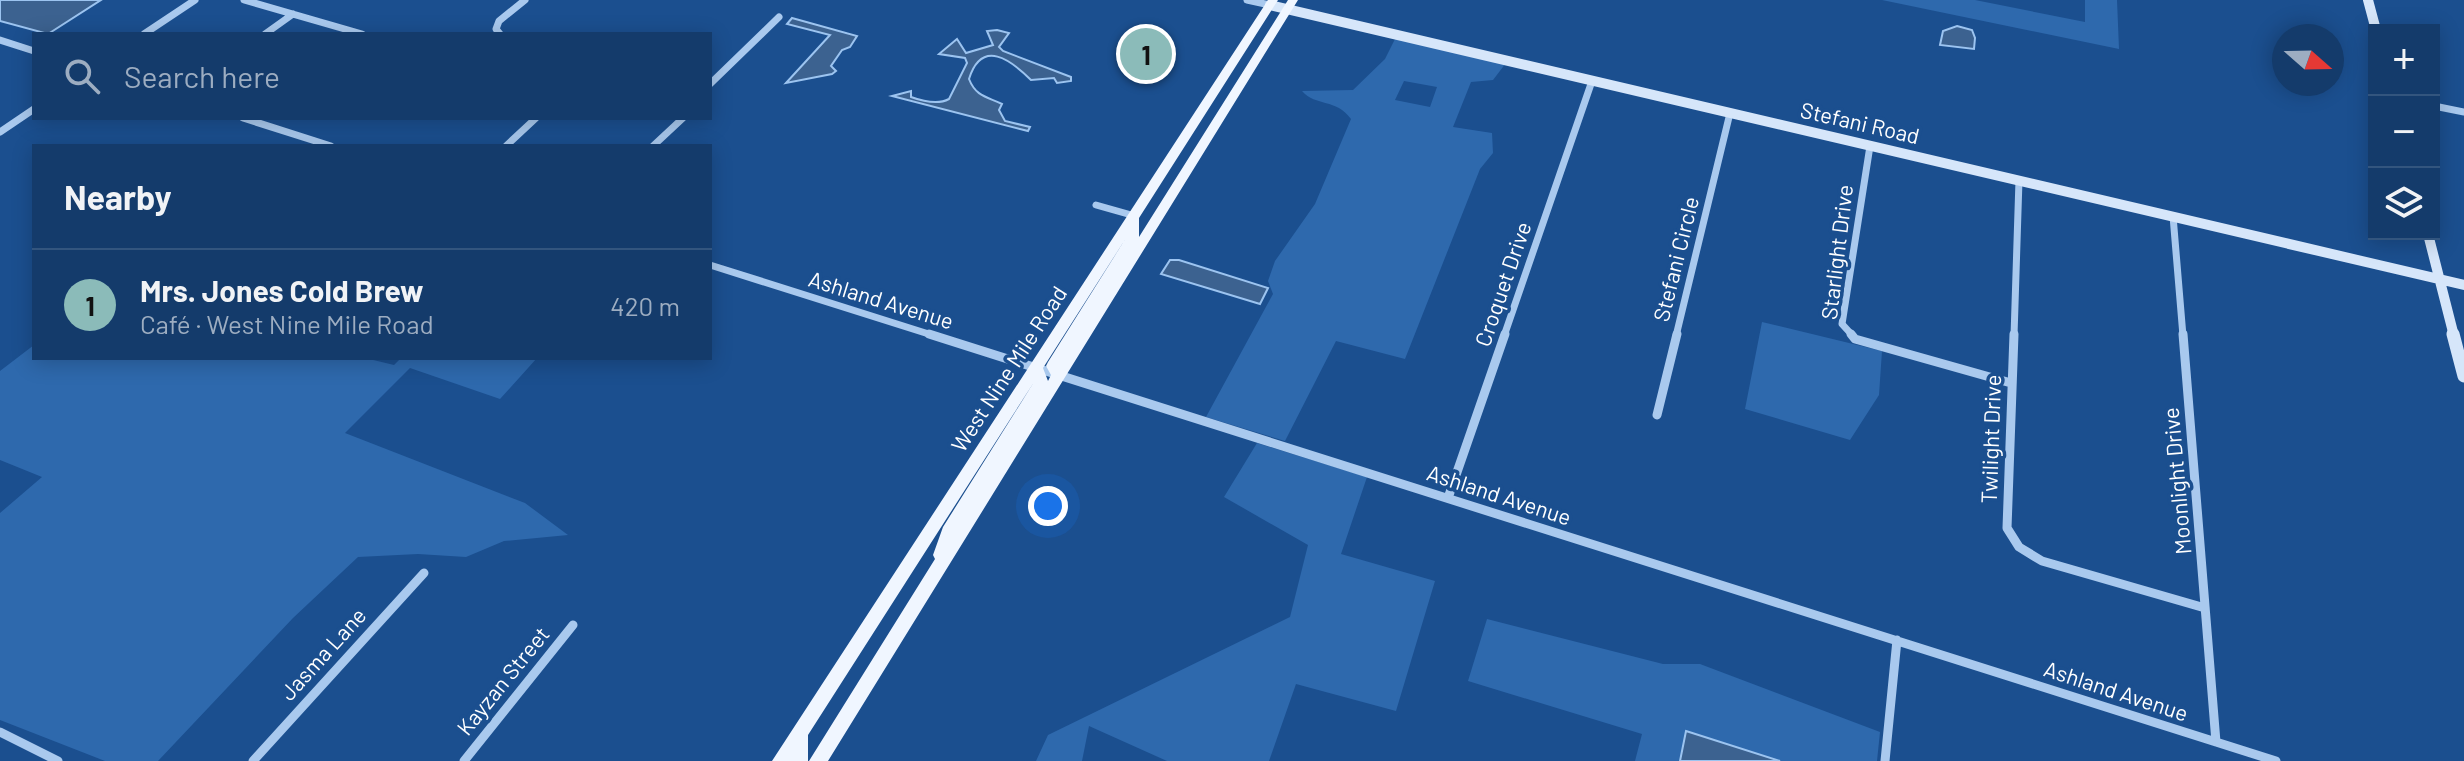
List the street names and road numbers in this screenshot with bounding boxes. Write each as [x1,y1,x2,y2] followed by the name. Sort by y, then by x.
[1798,96,1922,148] street label: Stefani Road
[1815,183,1857,321] street label: Starlight Drive
[1647,194,1703,324] street label: Stefani Circle
[1469,218,1536,349] street label: Croquet Drive
[806,265,957,333] street label: Ashland Avenue
[945,281,1071,456] street label: West Nine Mile Road
[1975,374,2005,504] street label: Twilight Drive
[2157,407,2195,556] street label: Moonlight Drive
[1424,458,1575,530] street label: Ashland Avenue
[274,602,371,705] street label: Jasma Lane
[451,621,554,740] street label: Kayzan Street
[2041,654,2192,726] street label: Ashland Avenue

